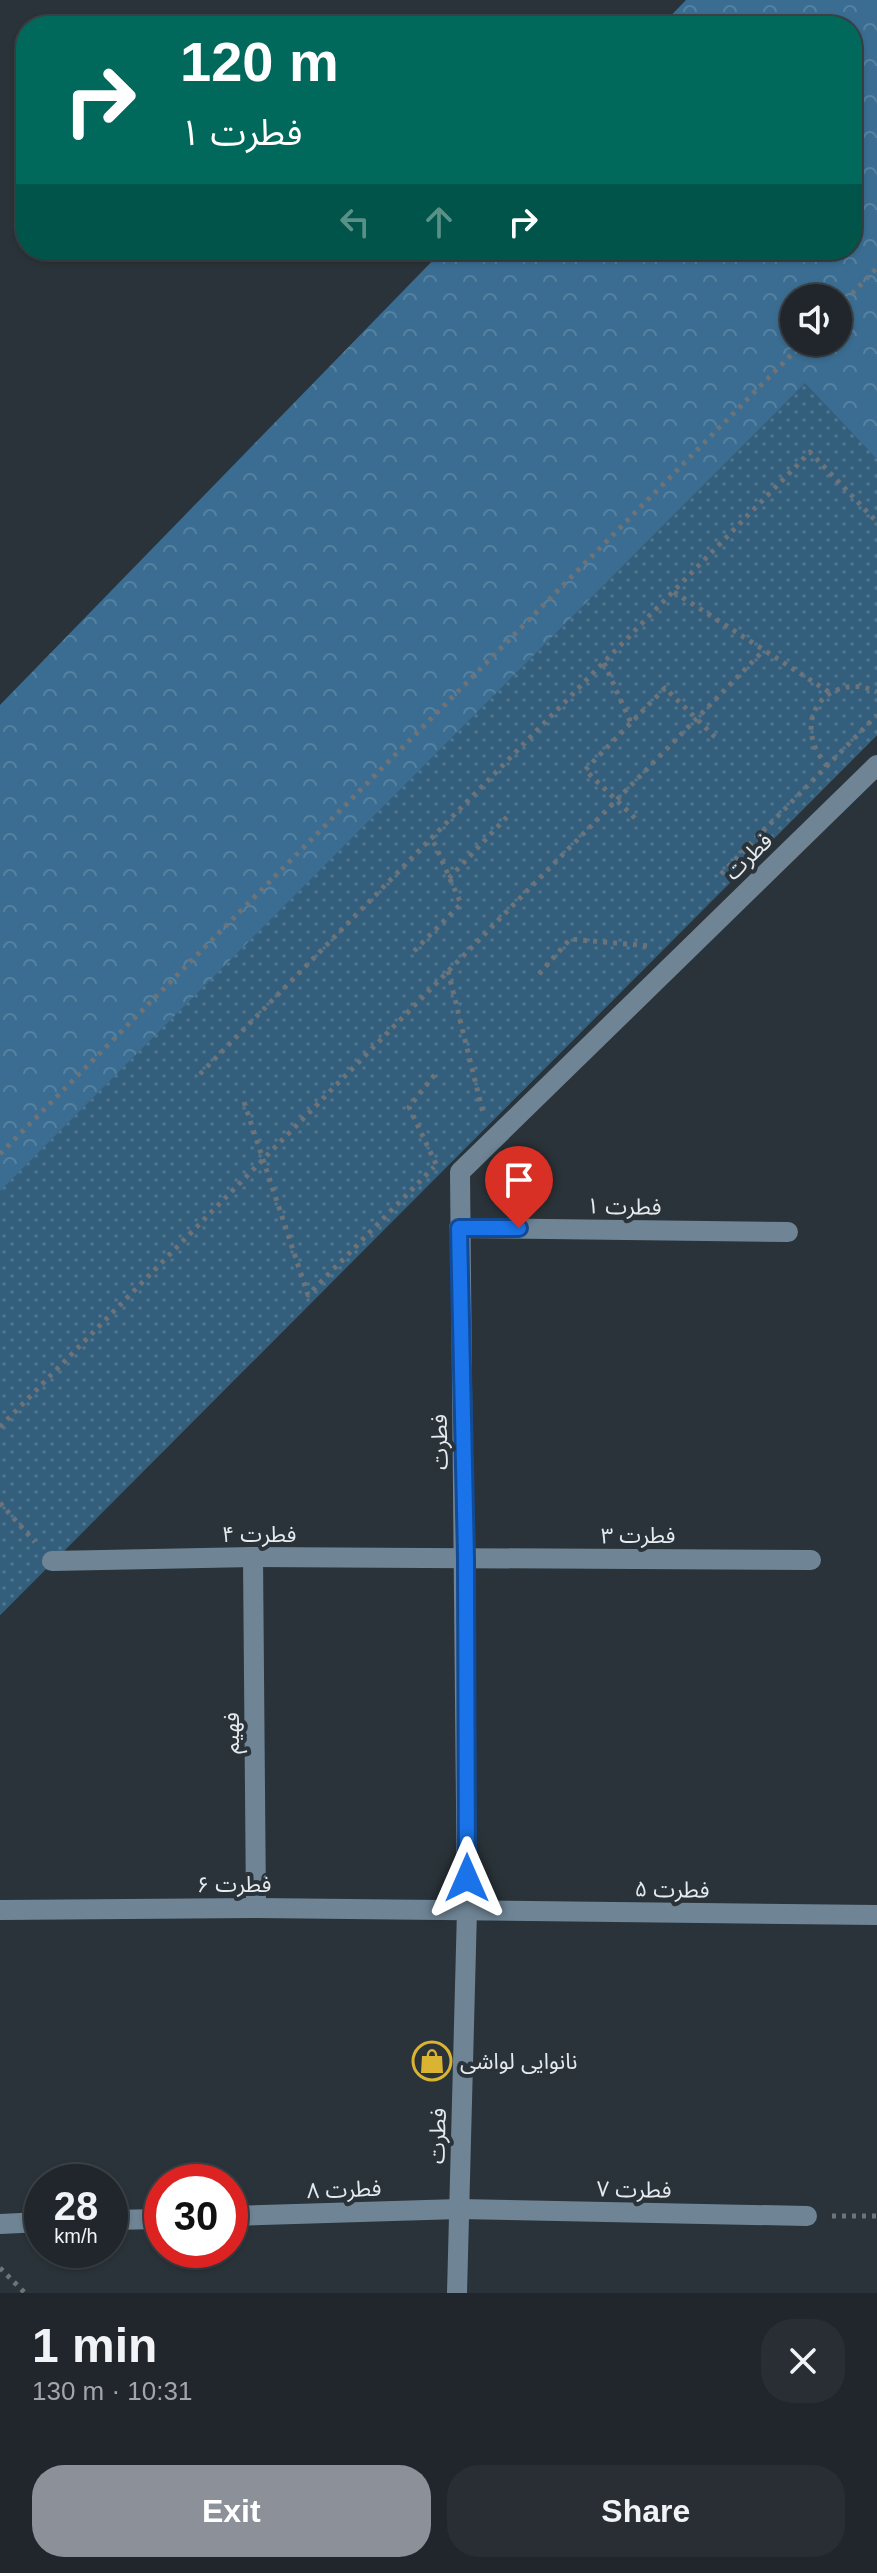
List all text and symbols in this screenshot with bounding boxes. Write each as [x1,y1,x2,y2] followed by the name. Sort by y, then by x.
[180,30,339,93] text: 120 m
[48,48,152,152] icon: right
[180,112,302,153] text: فطرت ۱
[333,200,377,244] icon: left
[417,200,461,244] icon: ahead
[501,200,545,244] icon: right
[780,284,852,356] map controls
[780,284,852,356] button: sound
[720,828,777,885] street label: فطرت
[485,1146,553,1228] pin
[497,1158,541,1202] icon: arrive
[586,1193,662,1220] street label: فطرت ۱
[427,1414,452,1470] street label: فطرت
[222,1522,296,1547] street label: فطرت ۴
[601,1523,675,1548] street label: فطرت ۳
[219,1712,248,1754] street label: فهیم
[425,1836,509,1920] position arrow
[197,1872,271,1897] street label: فطرت ۶
[634,1876,710,1903] street label: فطرت ۵
[411,2040,453,2082] shop icon: نانوایی لواشی
[460,2049,578,2074] place label: نانوایی لواشی
[424,2108,451,2164] street label: فطرت
[144,2164,248,2268] speed limit sign: 30
[306,2176,382,2203] street label: فطرت ۸
[596,2176,672,2203] street label: فطرت ۷
[54,2184,98,2228] text: 28
[54,2225,98,2247] text: km/h
[32,2319,157,2372] text: 1 min
[761,2319,845,2403] button: close
[32,2376,192,2406] text: 130 m · 10:31
[32,2465,431,2557] button: Exit
[447,2465,845,2557] button: Share

